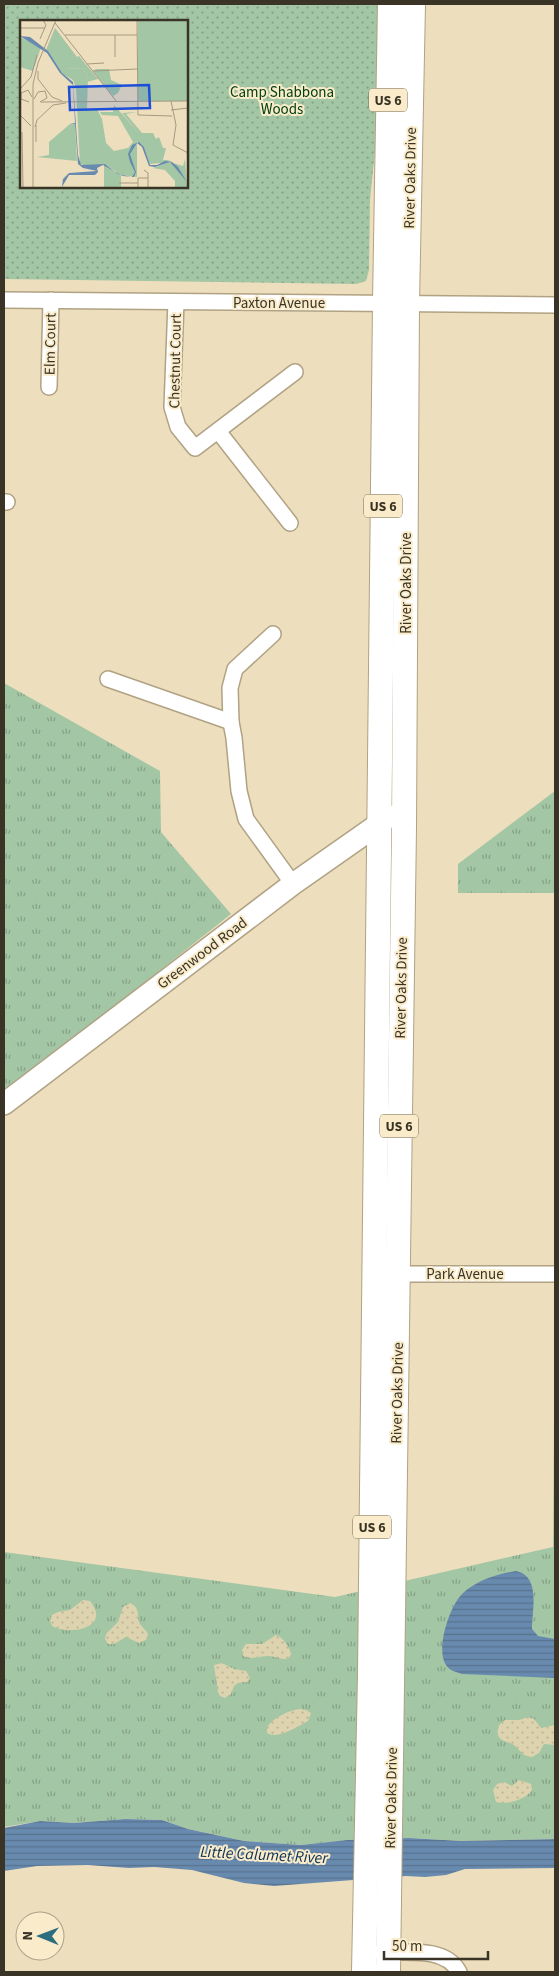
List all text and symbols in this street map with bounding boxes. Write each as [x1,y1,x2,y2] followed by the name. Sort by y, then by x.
[20,20,188,188] inset map
[230,82,334,120] park label: Camp Shabbona Woods
[369,88,407,112] road number: US 6
[399,127,422,229] street label: River Oaks Drive
[233,293,325,314] street label: Paxton Avenue
[39,313,62,375] street label: Elm Court
[164,313,187,409] street label: Chestnut Court
[364,494,402,518] road number: US 6
[396,532,417,634] street label: River Oaks Drive
[153,913,252,994] street label: Greenwood Road
[390,937,413,1039] street label: River Oaks Drive
[380,1114,418,1138] road number: US 6
[426,1264,504,1285] street label: Park Avenue
[386,1342,409,1444] street label: River Oaks Drive
[353,1515,391,1538] road number: US 6
[380,1747,403,1849] street label: River Oaks Drive
[200,1841,330,1869] water label: Little Calumet River
[15,1911,65,1961] north arrow
[384,1928,488,1960] scale bar
[18,1931,38,1941] text: N
[392,1936,422,1957] text: 50 m

